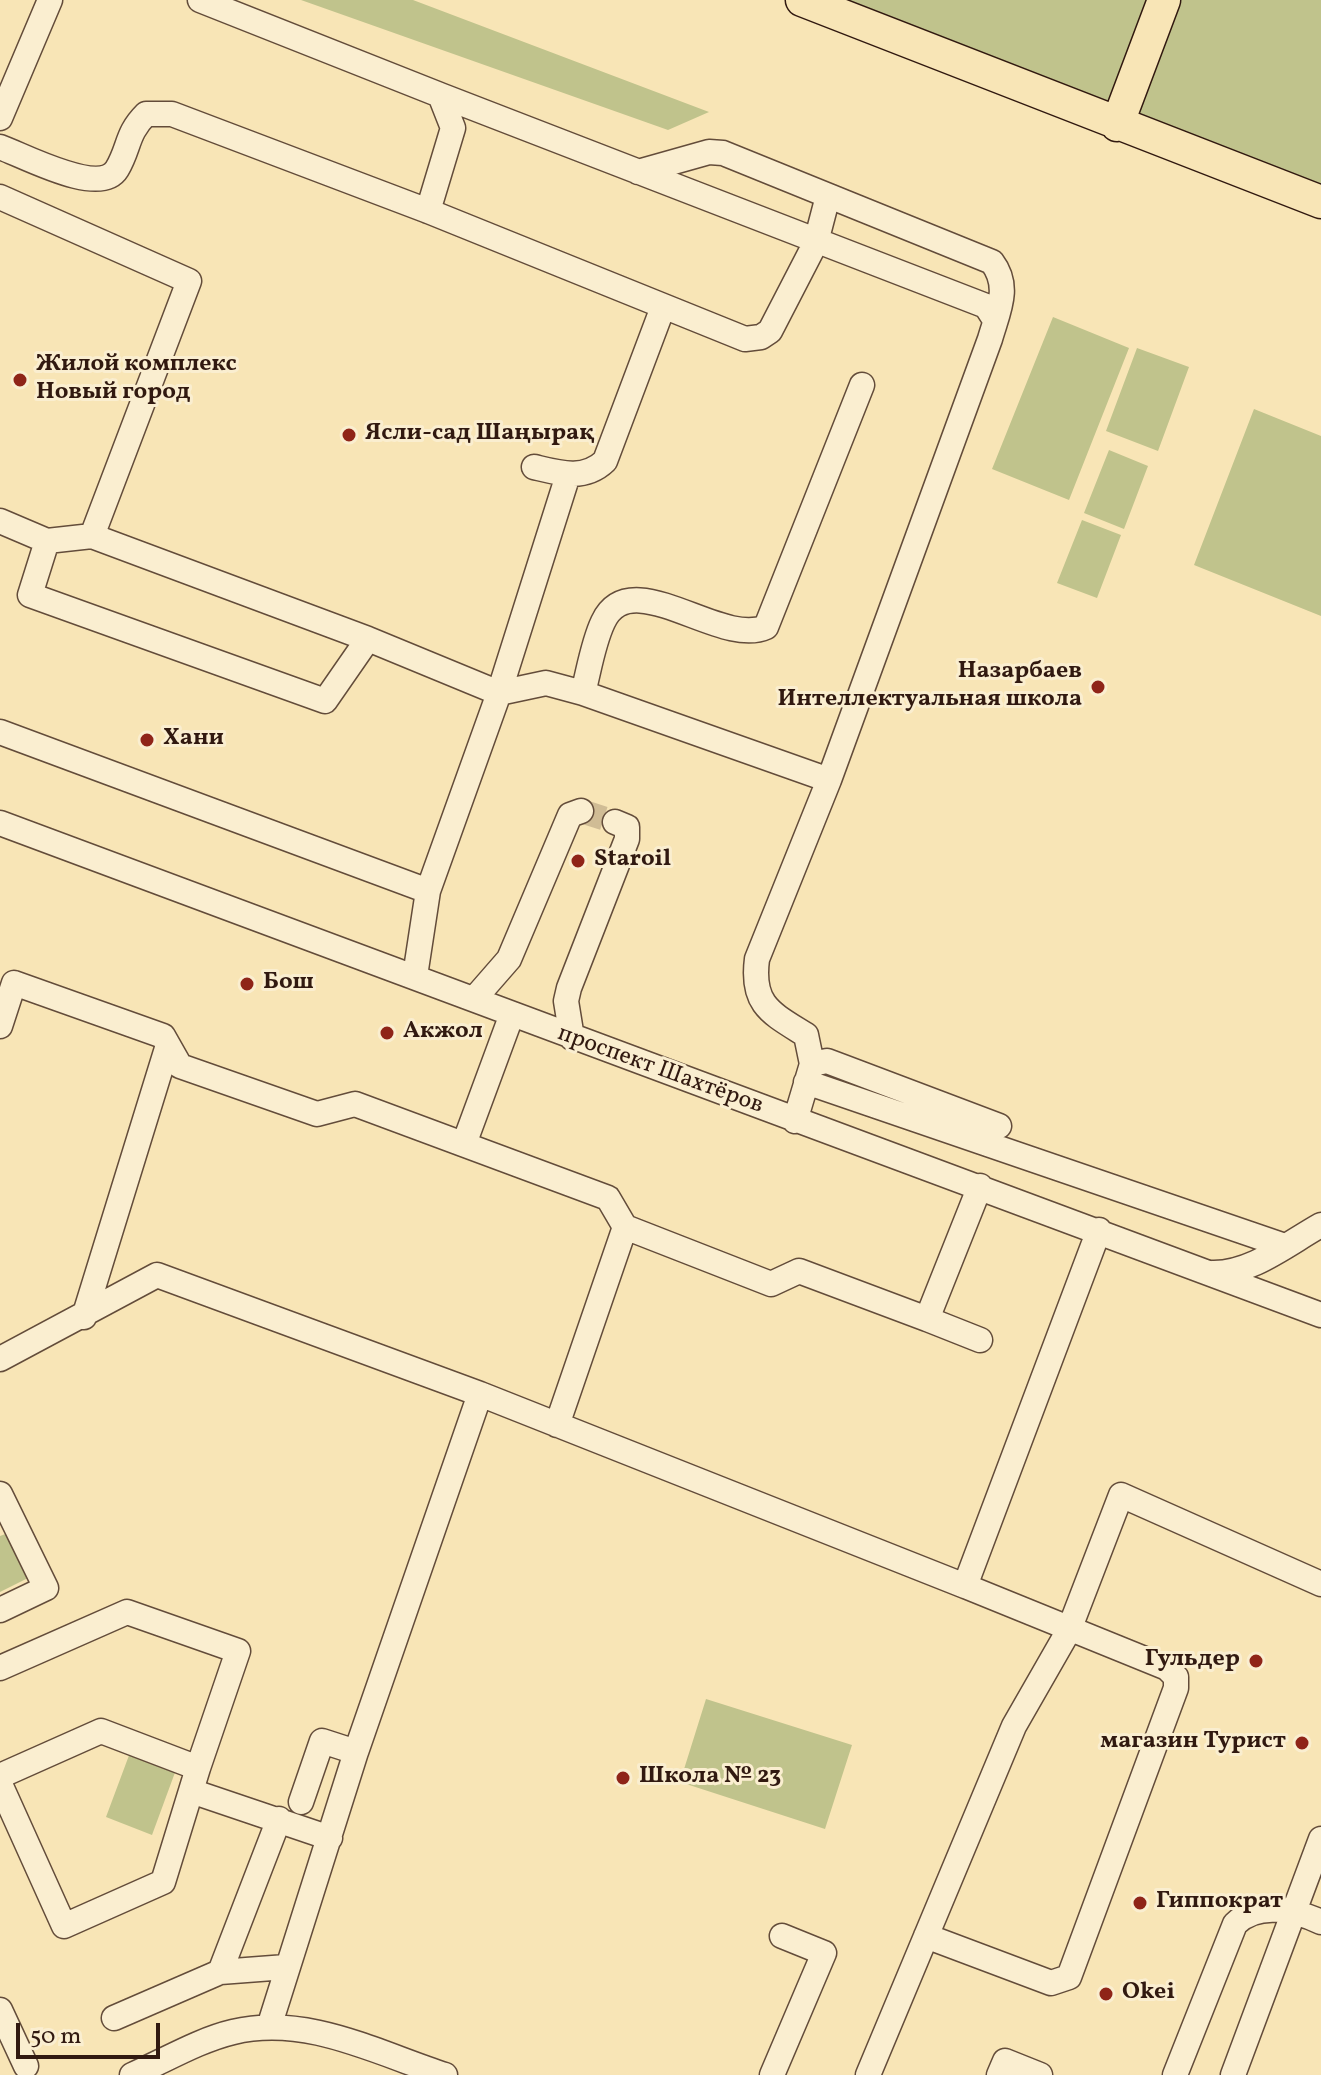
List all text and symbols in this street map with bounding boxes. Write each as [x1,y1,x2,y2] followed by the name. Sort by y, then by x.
[36,352,237,408] place label: Жилой комплекс Новый город
[11,371,29,389] marker: Жилой комплекс Новый город
[365,421,594,449] place label: Ясли-сад Шаңырақ
[340,426,358,444] marker: Ясли-сад Шаңырақ
[778,659,1082,715] place label: Назарбаев Интеллектуальная школа
[1089,678,1107,696] marker: Назарбаев Интеллектуальная школа
[163,726,224,754] place label: Хани
[138,731,156,749] marker: Хани
[594,847,671,875] place label: Staroil
[569,852,587,870] marker: Staroil
[263,970,314,998] place label: Бош
[238,975,256,993] marker: Бош
[403,1019,483,1047] place label: Акжол
[553,1020,767,1122] street label: проспект Шахтёров
[378,1024,396,1042] marker: Акжол
[1145,1647,1240,1675] place label: Гульдер
[1247,1652,1265,1670] marker: Гульдер
[1100,1729,1286,1757] place label: магазин Турист
[1293,1734,1311,1752] marker: магазин Турист
[639,1764,781,1792] place label: Школа № 23
[614,1769,632,1787] marker: Школа № 23
[1156,1889,1283,1917] place label: Гиппократ
[1131,1894,1149,1912] marker: Гиппократ
[1122,1980,1175,2008] place label: Okei
[1097,1985,1115,2003] marker: Okei
[20,2007,164,2057] scale bar
[30,2020,82,2054] text: 50 m

